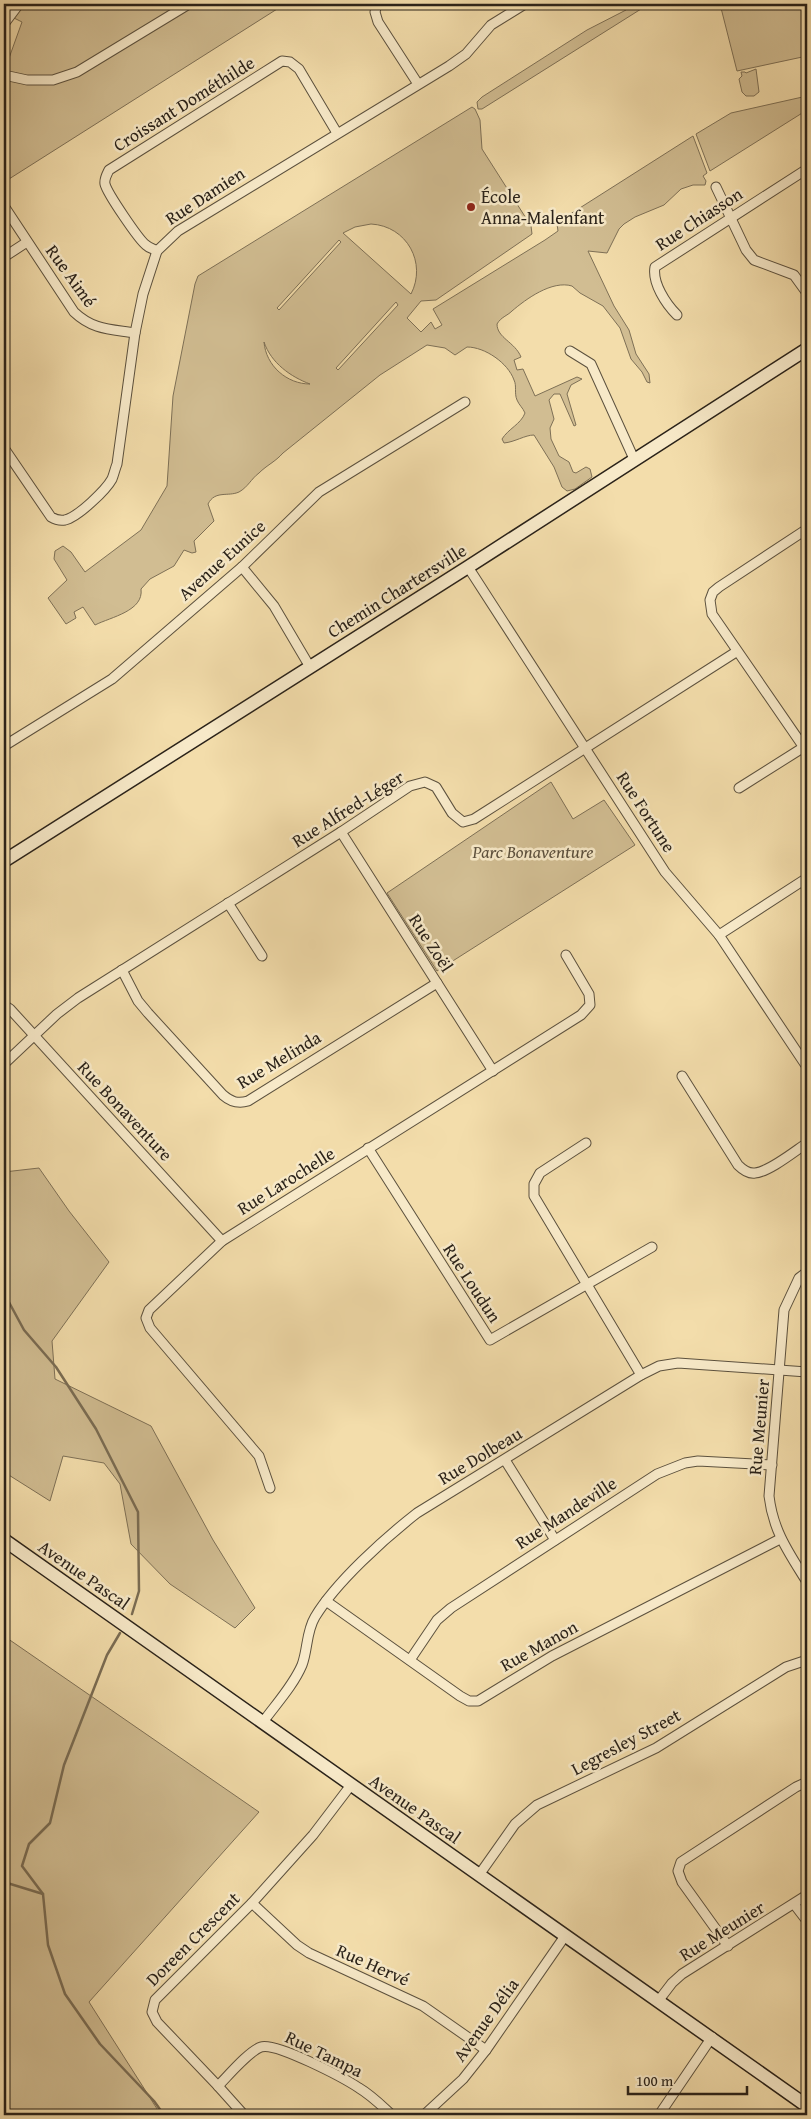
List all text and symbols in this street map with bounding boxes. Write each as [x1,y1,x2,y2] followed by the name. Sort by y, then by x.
[108,49,260,158] street label: Croissant Dométhilde
[160,160,250,231] street label: Rue Damien
[650,180,748,257] street label: Rue Chiasson
[481,183,605,231] place label: École Anna-Malenfant
[465,201,477,213] marker: École Anna-Malenfant
[39,239,103,313] street label: Rue Aimé
[172,513,271,606] street label: Avenue Eunice
[322,537,472,644] street label: Chemin Chartersville
[286,763,410,854] street label: Rue Alfred-Léger
[610,766,683,858] street label: Rue Fortune
[471,838,594,865] park label: Parc Bonaventure
[402,908,460,977] street label: Rue Zoël
[231,1024,326,1095] street label: Rue Melinda
[71,1054,179,1167] street label: Rue Bonaventure
[232,1140,340,1221] street label: Rue Larochelle
[437,1238,508,1328] street label: Rue Loudun
[741,1377,776,1476] street label: Rue Meunier
[433,1420,527,1491] street label: Rue Dolbeau
[510,1470,622,1556] street label: Rue Mandeville
[33,1533,136,1616] street label: Avenue Pascal
[495,1613,583,1678] street label: Rue Manon
[566,1701,686,1782] street label: Legresley Street
[364,1767,467,1850] street label: Avenue Pascal
[139,1885,246,1992] street label: Doreen Crescent
[674,1893,770,1968] street label: Rue Meunier
[332,1936,414,1993] street label: Rue Hervé
[446,1972,525,2067] street label: Avenue Délia
[281,2023,368,2084] street label: Rue Tampa
[628,2064,747,2096] scale bar
[636,2070,674,2091] text: 100 m

